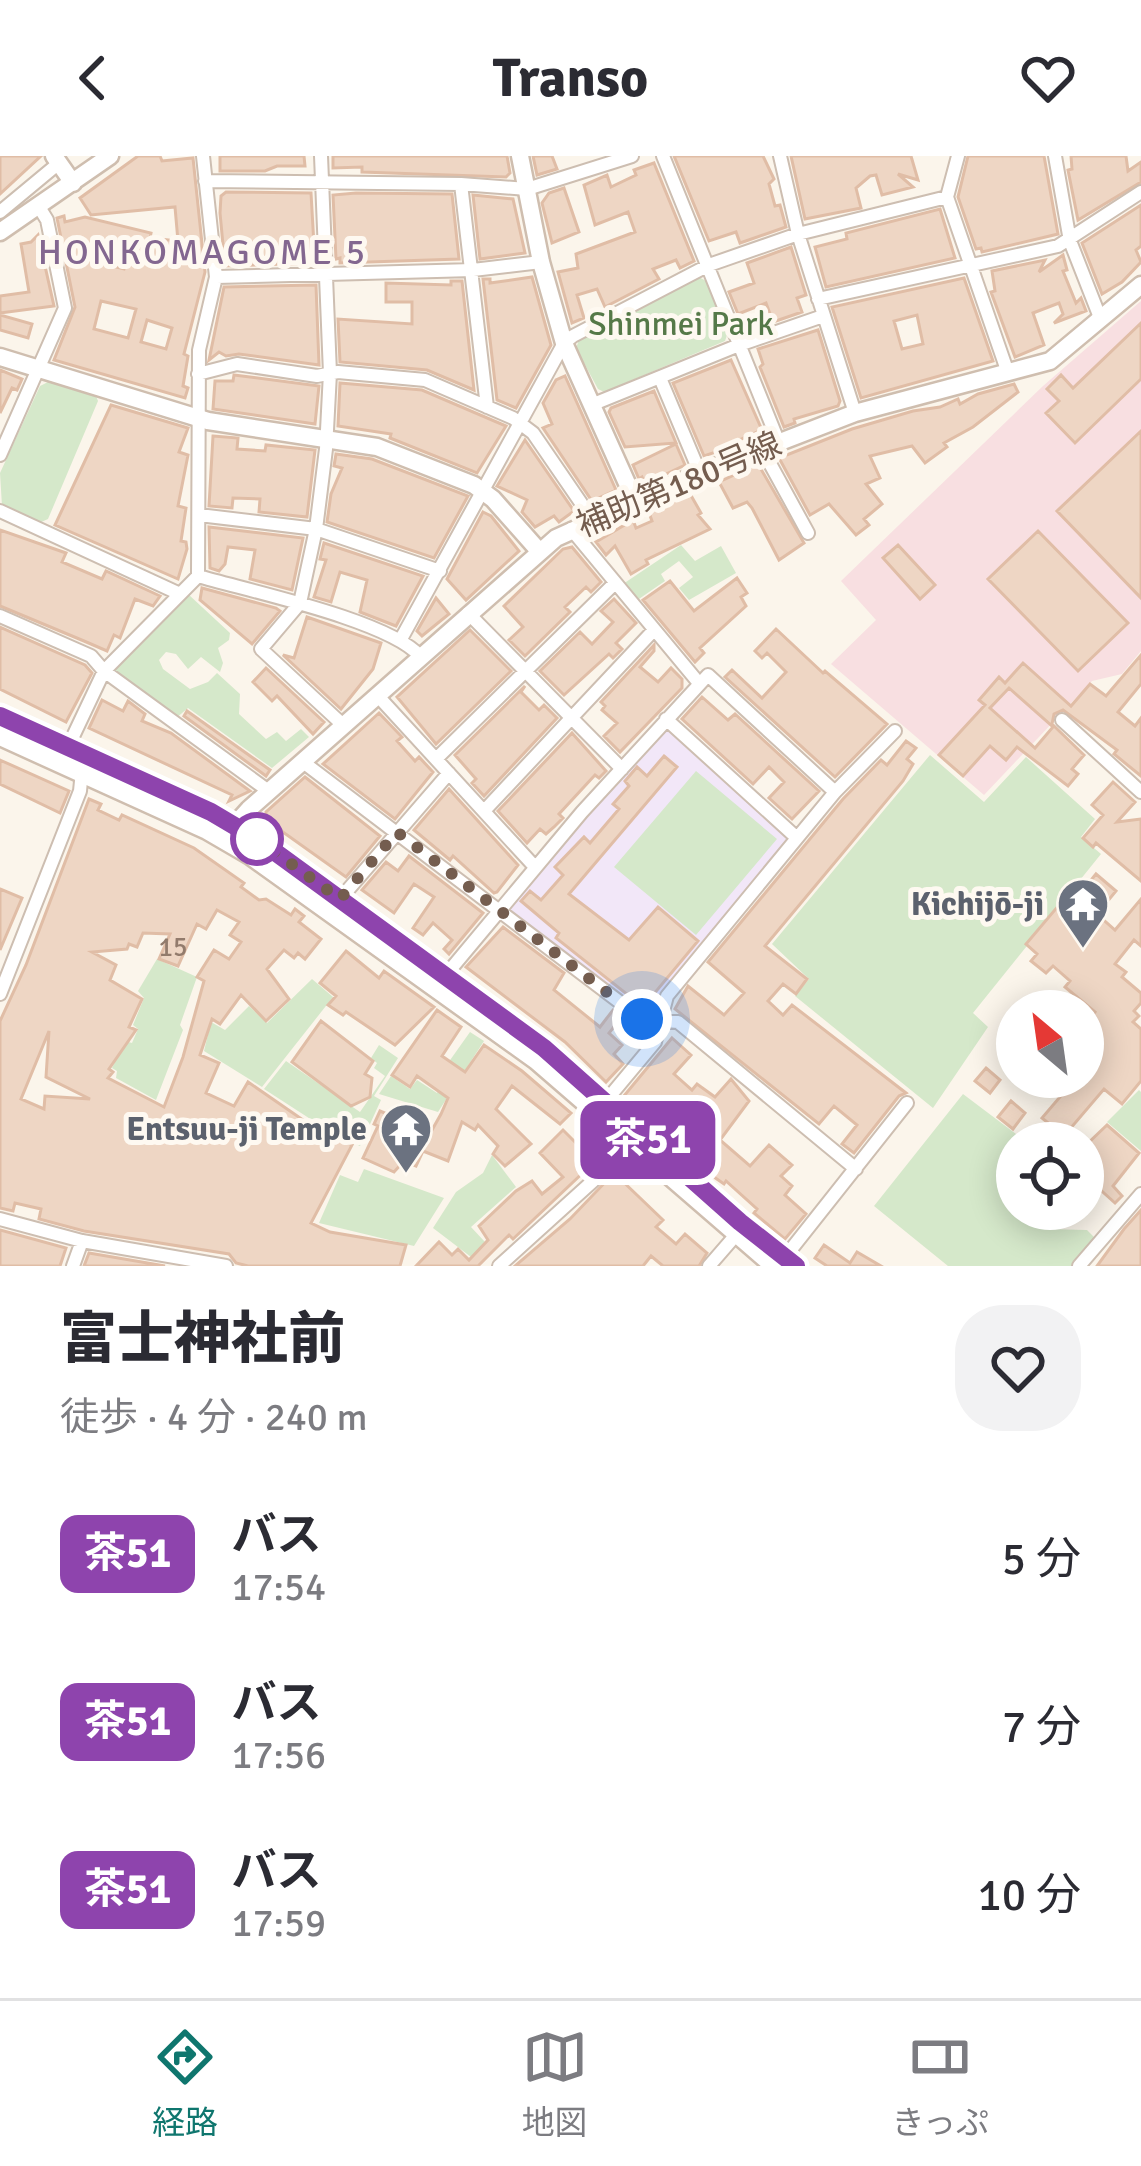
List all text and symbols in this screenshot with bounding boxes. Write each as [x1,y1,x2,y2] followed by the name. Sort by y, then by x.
[60,45,126,111] icon: back
[493,45,648,112] text: Transo
[1015,45,1081,111] icon: heart
[38,230,368,275] district label: HONKOMAGOME 5
[588,304,774,345] park label: Shinmei Park
[570,423,788,547] street label: 補助第180号線
[232,814,282,864] unlabelled marker
[1055,876,1111,950] temple icon: Kichijō-ji
[911,884,1044,925] place label: Kichijō-ji
[158,931,188,964] house number: 15
[612,989,672,1049] your location
[996,990,1104,1098] north arrow
[996,990,1104,1230] map controls
[378,1101,434,1175] temple icon: Entsuu-ji Temple
[579,1101,717,1179] line badge: 茶51
[126,1109,367,1150] place label: Entsuu-ji Temple
[604,1114,692,1165] text: 茶51
[996,1122,1104,1230] button: locate
[60,1304,345,1375] text: 富士神社前
[955,1305,1081,1431] button: heart
[60,1393,368,1441] text: 徒歩 · 4 分 · 240 m
[231,1508,321,1563] text: バス
[84,1528,171,1579] text: 茶51
[1002,1532,1081,1587] text: 5 分
[231,1563,326,1611] text: 17:54
[231,1676,321,1731] text: バス
[84,1696,171,1747] text: 茶51
[1002,1700,1081,1755] text: 7 分
[231,1731,326,1779] text: 17:56
[231,1844,321,1899] text: バス
[84,1864,171,1915] text: 茶51
[977,1868,1081,1923] text: 10 分
[231,1899,326,1947] text: 17:59
[152,2024,218,2144] tab: 経路
[522,2024,588,2144] tab: 地図
[891,2024,989,2144] tab: きっぷ

